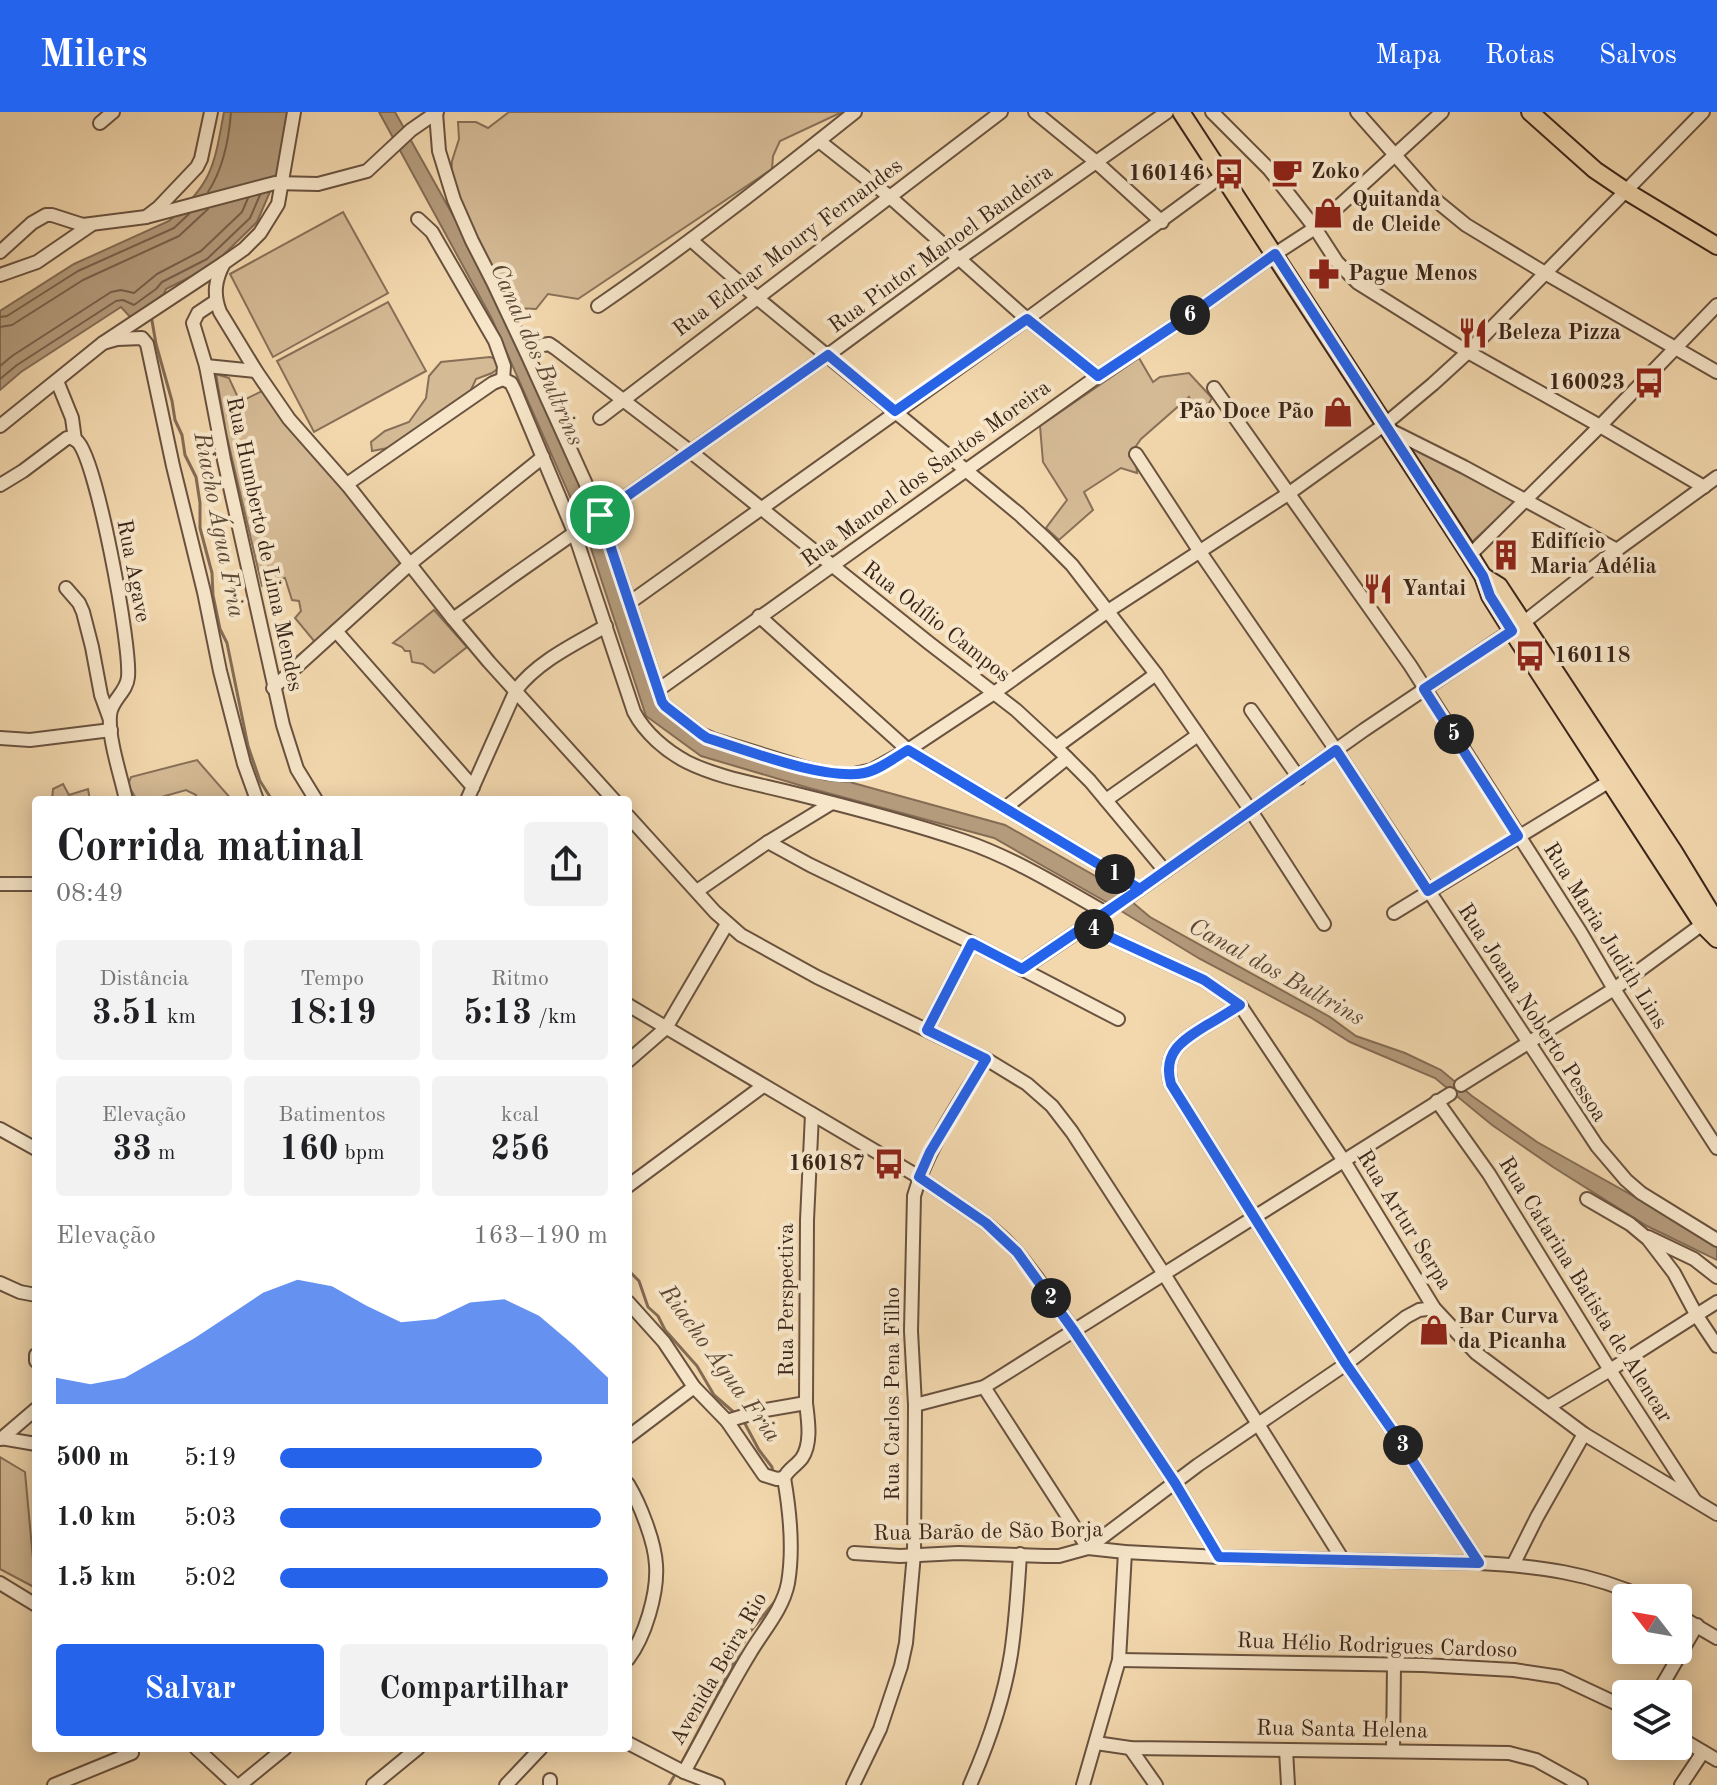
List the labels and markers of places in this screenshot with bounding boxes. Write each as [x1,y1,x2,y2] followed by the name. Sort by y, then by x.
[1270,155,1304,189] cafe icon: Zoko
[1212,157,1246,191] bus stop icon: 160146
[1311,161,1360,183] place label: Zoko
[1128,163,1205,185] place label: 160146
[1352,189,1441,236] place label: Quitanda de Cleide
[1311,196,1345,230] shop icon: Quitanda de Cleide
[1307,257,1341,291] pharmacy icon: Pague Menos
[1348,263,1477,285] place label: Pague Menos
[1170,295,1210,335] pin: 6
[1456,316,1490,350] restaurant icon: Beleza Pizza
[1497,322,1621,344] place label: Beleza Pizza
[1632,366,1666,400] bus stop icon: 160023
[1548,372,1625,394] place label: 160023
[1321,395,1355,429] shop icon: Pão Doce Pão
[1178,401,1314,423] place label: Pão Doce Pão
[566,481,634,549] pin
[1530,531,1657,578] place label: Edifício Maria Adélia
[1489,538,1523,572] building icon: Edifício Maria Adélia
[1361,572,1395,606] restaurant icon: Yantai
[1402,578,1466,600] place label: Yantai
[1513,639,1547,673] bus stop icon: 160118
[1554,645,1631,667] place label: 160118
[1434,714,1474,754] pin: 5
[1095,854,1135,894] pin: 1
[1074,909,1114,949] pin: 4
[872,1147,906,1181] bus stop icon: 160187
[788,1153,865,1175] place label: 160187
[1031,1278,1071,1318] pin: 2
[1458,1306,1566,1353] place label: Bar Curva da Picanha
[1417,1313,1451,1347] shop icon: Bar Curva da Picanha
[1383,1425,1423,1465] pin: 3

